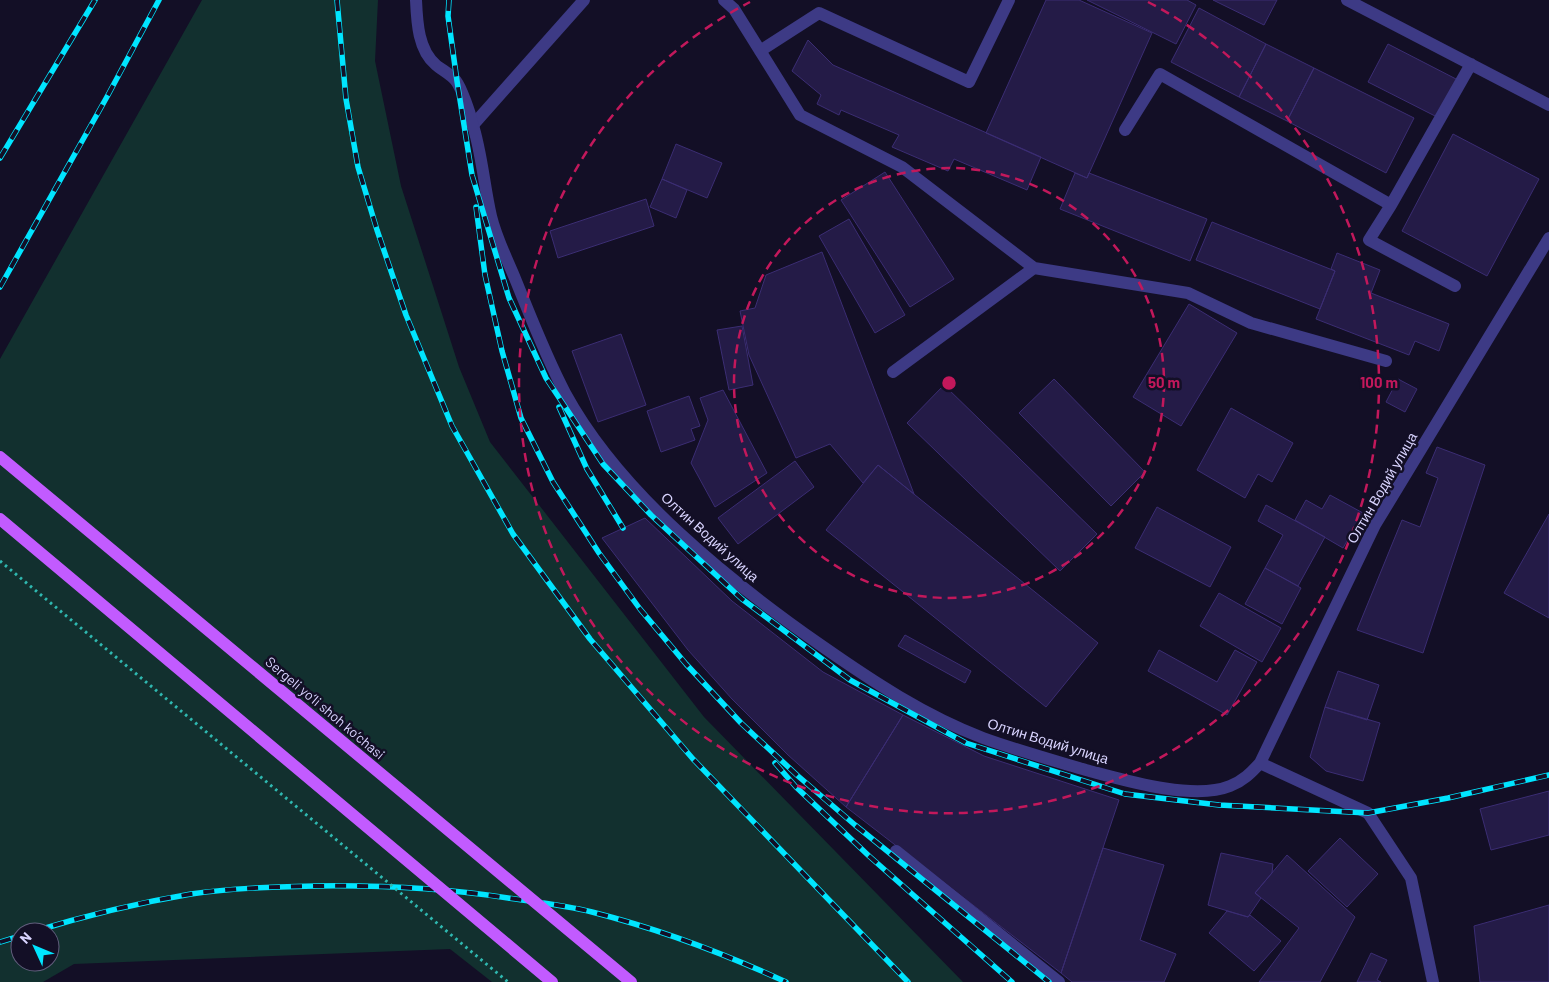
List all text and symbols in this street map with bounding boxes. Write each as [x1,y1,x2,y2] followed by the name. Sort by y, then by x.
[1148,373,1180,391] text: 50 m
[1360,373,1398,391] text: 100 m
[940,374,958,392] centre of rings
[1343,429,1420,546] street label: Олтин Водий улица
[658,488,763,585] street label: Олтин Водий улица
[262,653,388,763] street label: Sergeli yo‘li shoh ko‘chasi
[986,714,1111,767] street label: Олтин Водий улица
[10,922,60,972] north arrow
[16,928,35,947] text: N

